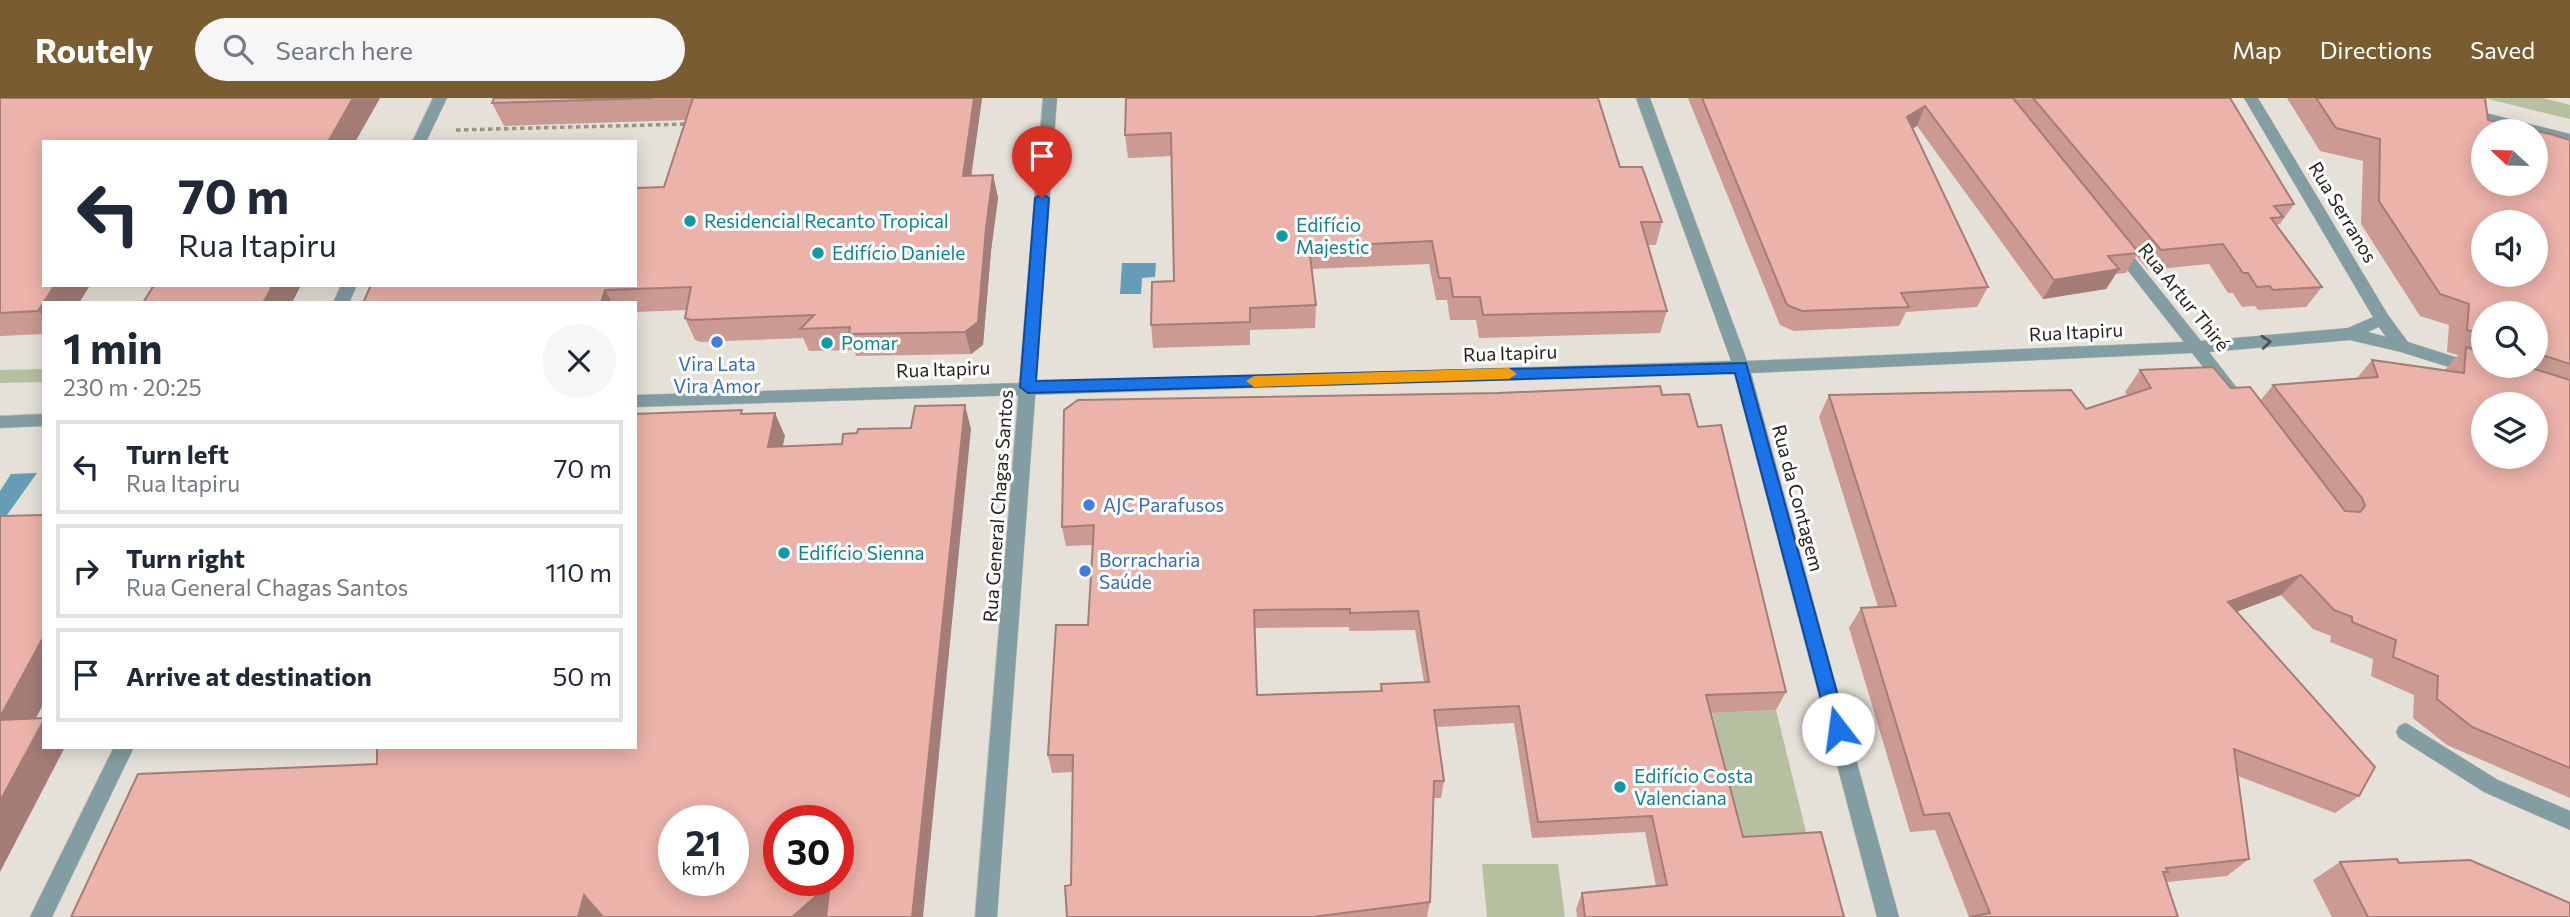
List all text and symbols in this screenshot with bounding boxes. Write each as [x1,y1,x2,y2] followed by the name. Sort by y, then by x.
[195,18,685,81] search box
[35,29,153,70] text: Routely
[219,30,257,68] icon: search
[275,34,413,65] text: Search here
[2232,35,2282,64] text: Map
[2320,35,2432,64] text: Directions
[2470,35,2535,64] text: Saved
[2471,119,2548,196] north arrow
[2471,119,2548,469] map controls
[1012,126,1072,198] pin
[1023,137,1061,175] icon: arrive
[2304,157,2383,266] street label: Rua Serranos
[178,164,289,224] text: 70 m
[63,168,154,259] icon: left
[704,209,949,232] place label: Residencial Recanto Tropical
[2471,210,2548,287] button: sound
[682,213,698,229] marker: Residencial Recanto Tropical
[1296,213,1369,258] place label: Edifício Majestic
[178,224,337,264] text: Rua Itapiru
[1274,228,1290,244] marker: Edifício Majestic
[2134,238,2235,355] street label: Rua Artur Thiré
[832,241,965,264] place label: Edifício Daniele
[810,245,826,261] marker: Edifício Daniele
[2471,301,2548,378] button: search
[2028,318,2124,345] street label: Rua Itapiru
[63,321,163,373] text: 1 min
[542,324,616,398] button: close
[841,331,898,354] place label: Pomar
[709,334,725,350] marker: Vira Lata Vira Amor
[2261,334,2272,349] one-way arrow
[819,335,835,351] marker: Pomar
[1463,339,1557,366] street label: Rua Itapiru
[673,352,761,397] place label: Vira Lata Vira Amor
[896,355,990,382] street label: Rua Itapiru
[63,373,202,401] text: 230 m · 20:25
[978,389,1017,623] street label: Rua General Chagas Santos
[2471,392,2548,469] button: layers
[1768,422,1829,574] street label: Rua da Contagem
[126,438,229,469] text: Turn left
[67,448,105,486] icon: left
[554,452,612,483] text: 70 m
[126,469,240,497] text: Rua Itapiru
[1103,493,1224,516] place label: AJC Parafusos
[1081,497,1097,513] marker: AJC Parafusos
[798,541,925,564] place label: Edifício Sienna
[126,542,245,573] text: Turn right
[776,545,792,561] marker: Edifício Sienna
[1099,548,1200,593] place label: Borracharia Saúde
[67,552,105,590] icon: right
[545,556,612,587] text: 110 m
[1077,563,1093,579] marker: Borracharia Saúde
[126,573,408,601] text: Rua General Chagas Santos
[67,656,105,694] icon: arrive
[126,660,372,691] text: Arrive at destination
[552,660,612,691] text: 50 m
[1801,692,1875,766] position arrow
[1634,764,1753,809] place label: Edifício Costa Valenciana
[1612,779,1628,795] marker: Edifício Costa Valenciana
[763,805,854,896] speed limit sign: 30
[686,820,721,863] text: 21
[682,857,725,879] text: km/h

